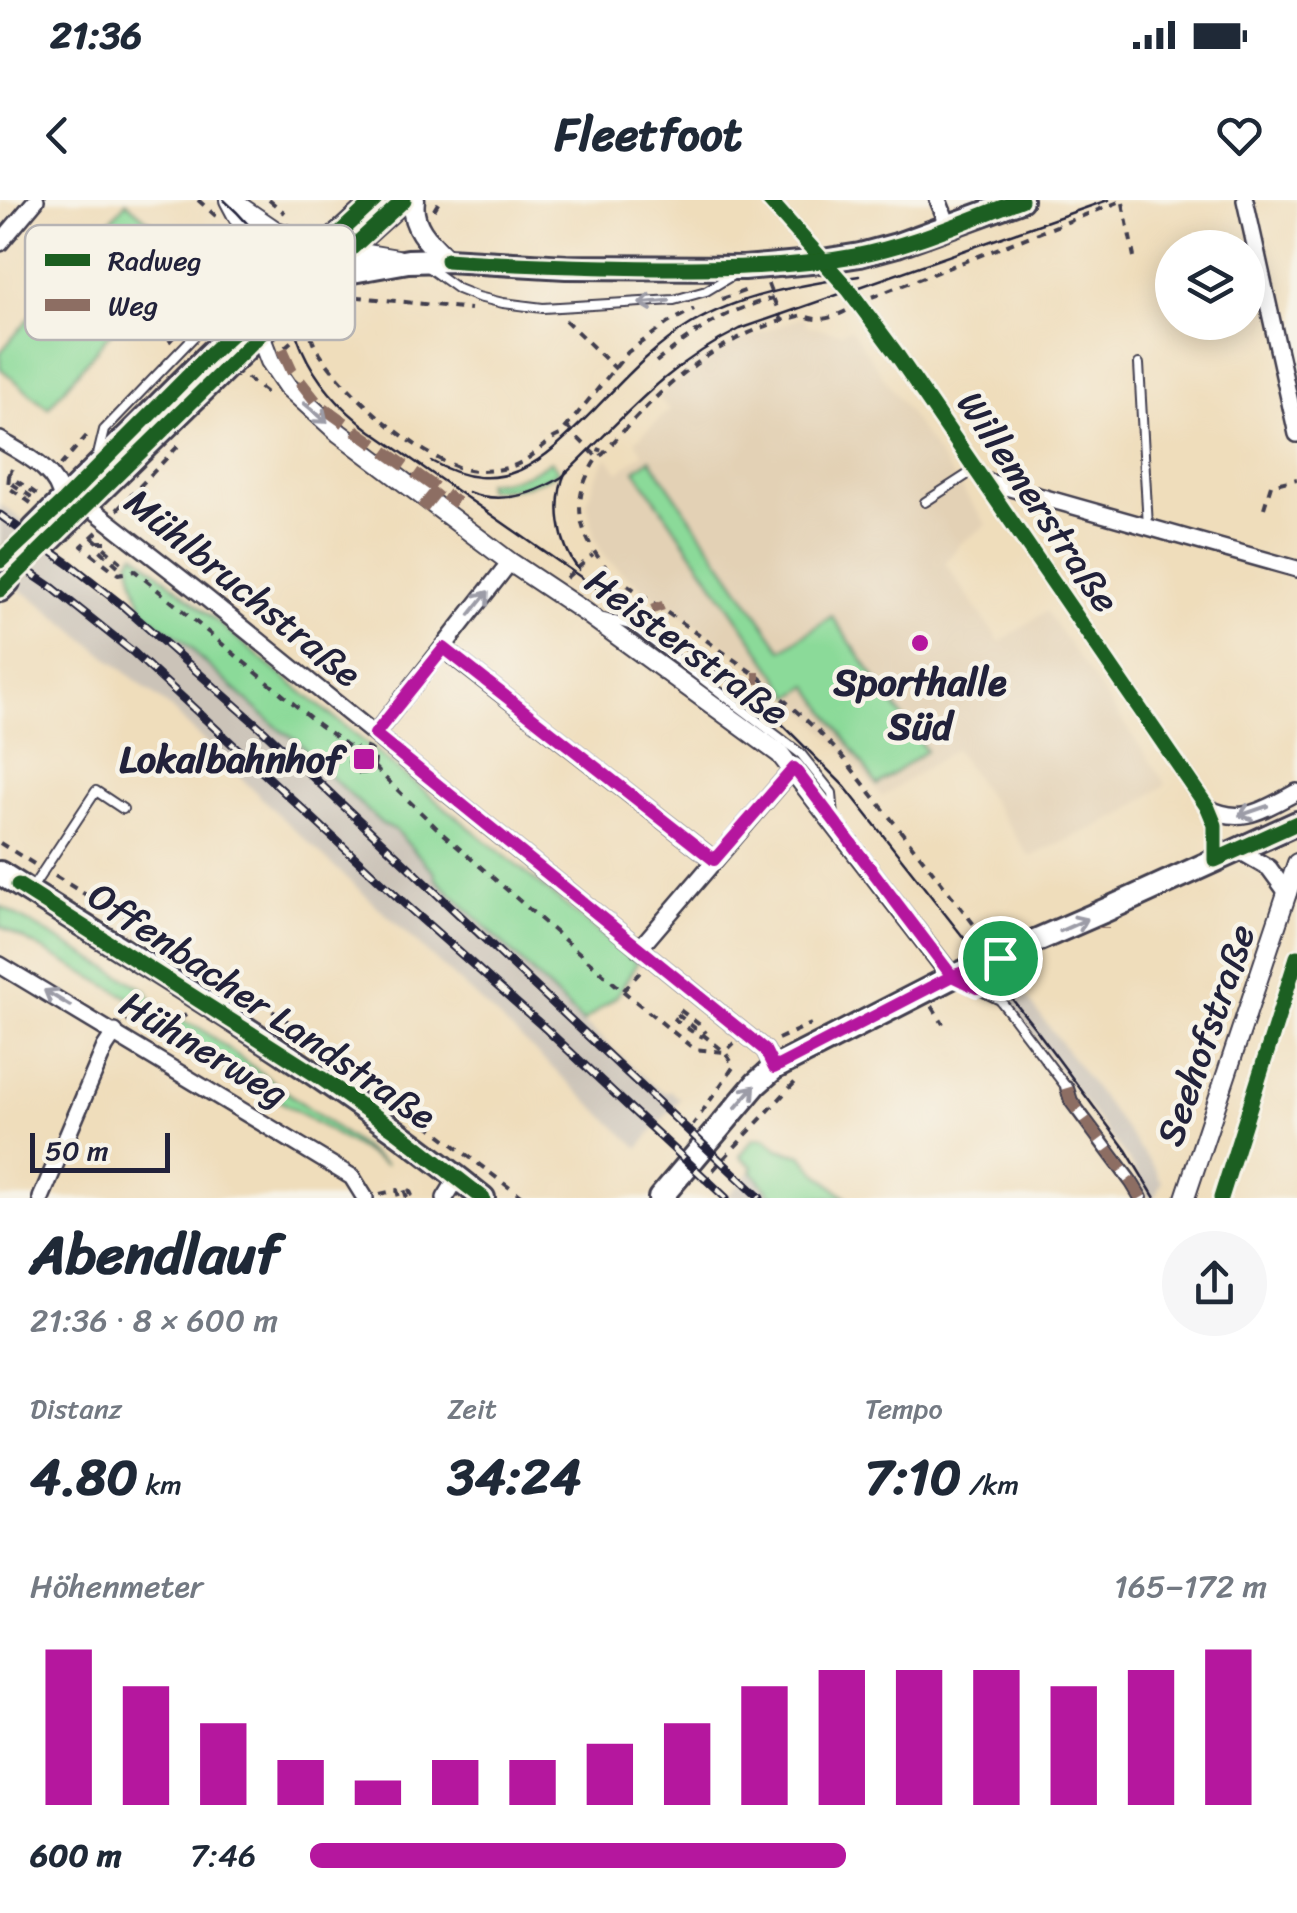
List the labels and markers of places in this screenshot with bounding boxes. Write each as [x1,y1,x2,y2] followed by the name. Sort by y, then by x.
[909,632,931,654] marker: Sporthalle Süd
[832,649,1007,760] place label: Sporthalle Süd
[119,726,347,793] place label: Lokalbahnhof
[351,746,377,772] marker: Lokalbahnhof
[958,916,1043,1001] pin

